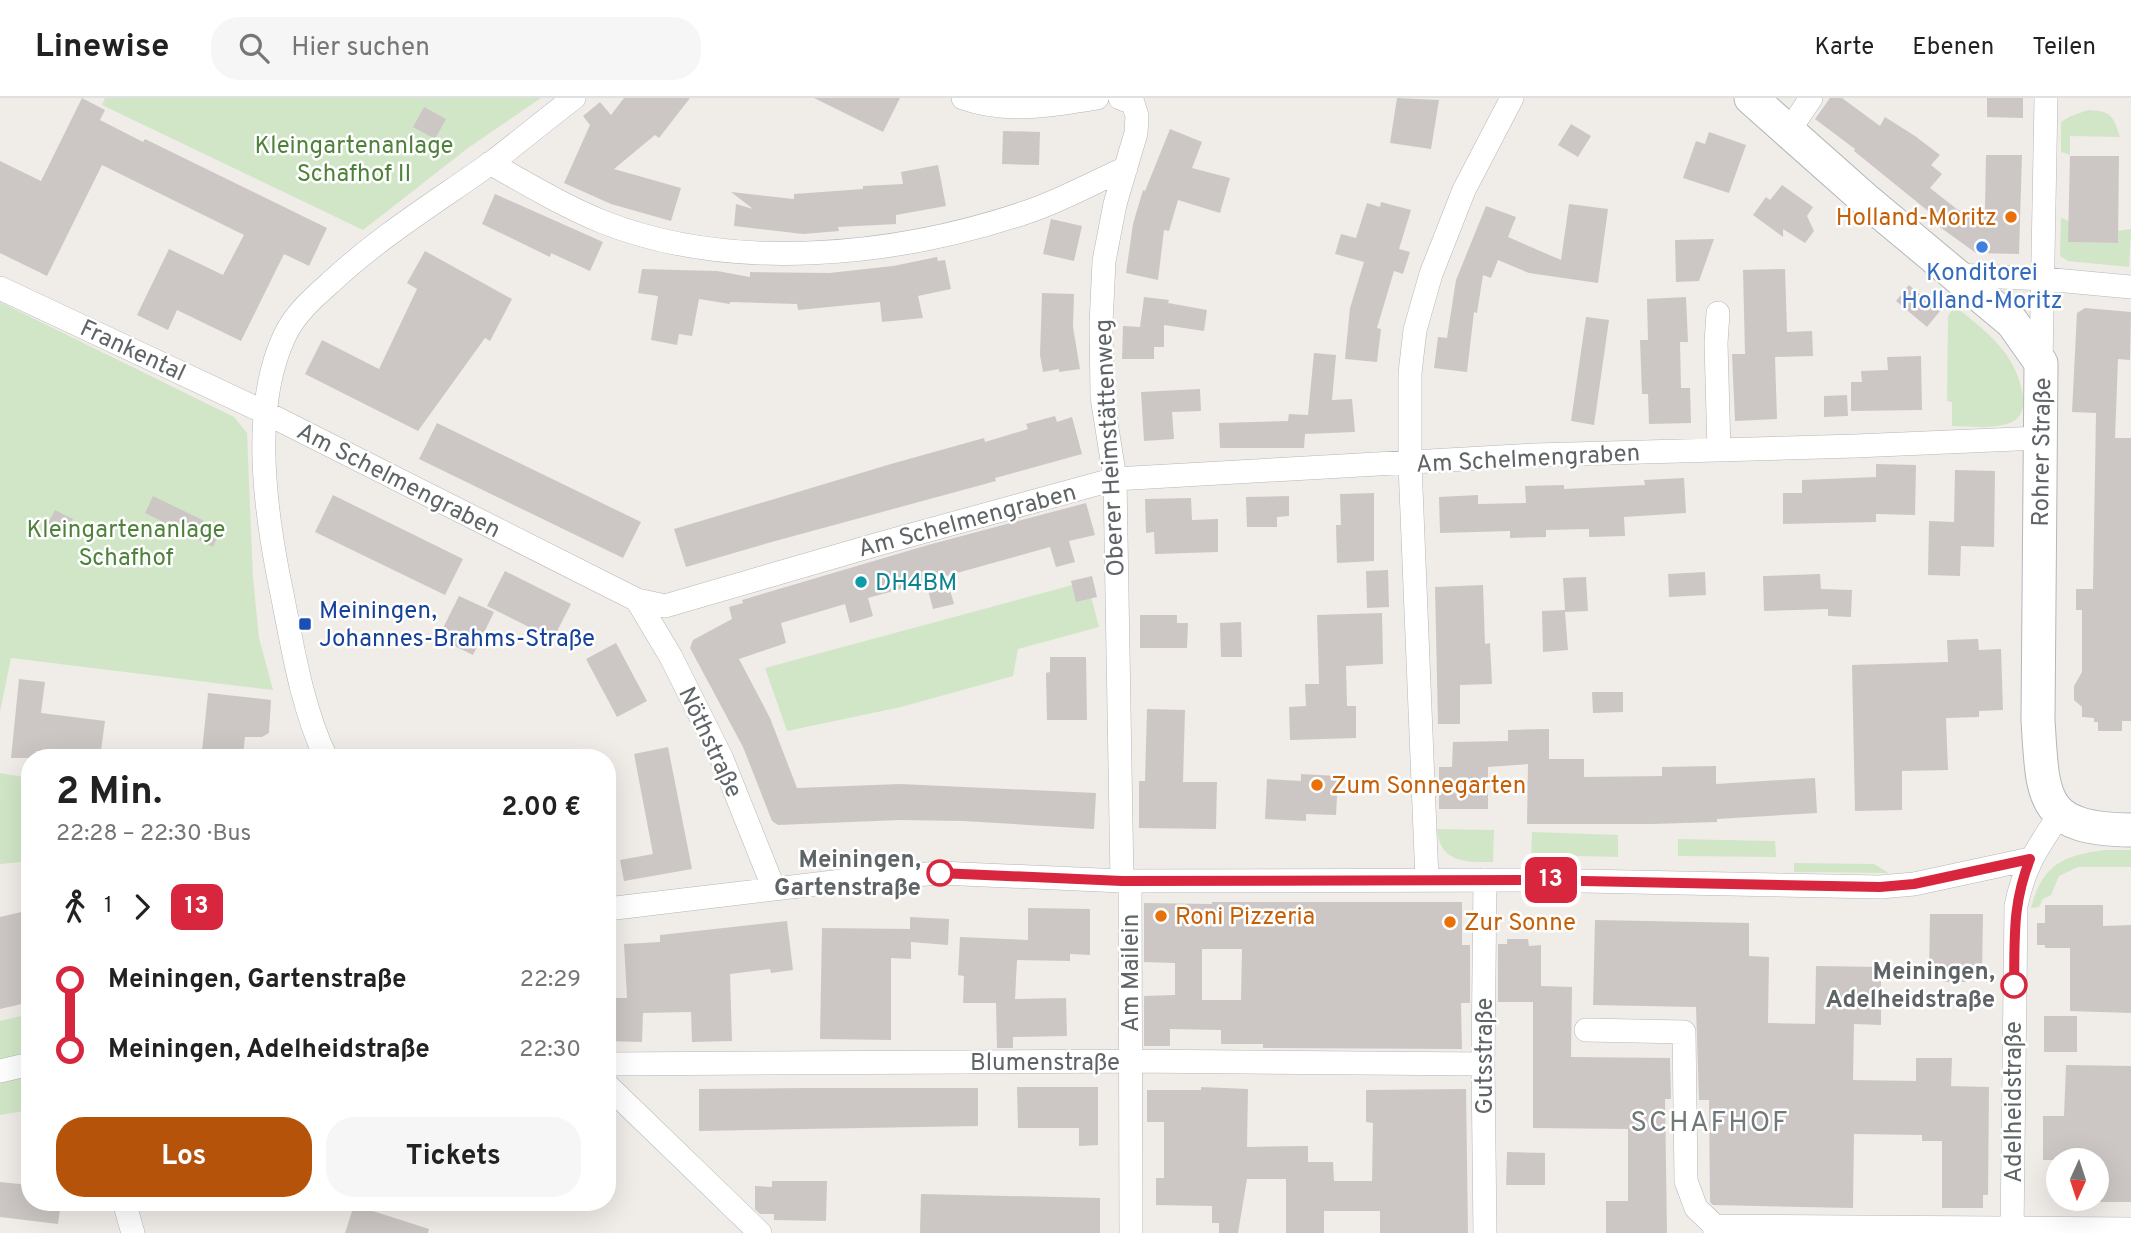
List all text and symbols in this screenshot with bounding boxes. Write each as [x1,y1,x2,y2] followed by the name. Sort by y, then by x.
[211,17,701,80] search box
[35,27,169,69] text: Linewise
[235,29,273,67] icon: search
[291,32,430,65] text: Hier suchen
[1814,33,1874,63] text: Karte
[1912,33,1994,63] text: Ebenen
[2032,33,2096,63] text: Teilen
[255,132,453,190] park label: Kleingartenanlage Schafhof II
[1836,204,1997,234] place label: Holland-Moritz
[2003,209,2019,225] marker: Holland-Moritz
[1974,239,1990,255] marker: Konditorei Holland-Moritz
[1901,259,2063,317] place label: Konditorei Holland-Moritz
[75,314,190,389] street label: Frankental
[1089,318,1133,577] street label: Oberer Heimstättenweg
[2027,377,2059,527] street label: Rohrer Straße
[291,417,505,546] street label: Am Schelmengraben
[1415,439,1641,481] street label: Am Schelmengraben
[855,478,1080,565] street label: Am Schelmengraben
[27,516,225,574] park label: Kleingartenanlage Schafhof
[875,569,957,599] place label: DH4BM
[853,574,869,590] marker: DH4BM
[319,597,595,655] place label: Meiningen, Johannes-Brahms-Straße
[297,616,313,632] marker: Meiningen, Johannes-Brahms-Straße
[670,683,748,803] street label: Nöthstraße
[56,769,162,818] text: 2 Min.
[1331,772,1526,802] place label: Zum Sonnegarten
[1309,777,1325,793] marker: Zum Sonnegarten
[501,792,581,825] text: 2.00 €
[56,820,251,849] text: 22:28 – 22:30 · Bus
[774,846,921,904] place label: Meiningen, Gartenstraße
[1520,857,1582,903] line badge: 13
[927,860,953,886] marker: Meiningen, Gartenstraße
[1539,865,1563,895] text: 13
[56,888,94,926] icon: walk
[123,888,161,926] icon: forward
[104,892,113,921] text: 1
[185,892,209,922] text: 13
[1175,903,1315,933] place label: Roni Pizzeria
[1153,908,1169,924] marker: Roni Pizzeria
[1464,909,1576,939] place label: Zur Sonne
[1117,914,1147,1032] street label: Am Mailein
[1442,914,1458,930] marker: Zur Sonne
[1825,958,1995,1016] place label: Meiningen, Adelheidstraße
[108,964,406,997] text: Meiningen, Gartenstraße
[520,966,581,995] text: 22:29
[2001,972,2027,998] marker: Meiningen, Adelheidstraße
[1471,998,1501,1114] street label: Gutsstraße
[2000,1021,2030,1183] street label: Adelheidstraße
[108,1034,430,1067] text: Meiningen, Adelheidstraße
[519,1036,581,1065] text: 22:30
[970,1049,1120,1079] street label: Blumenstraße
[1630,1106,1790,1142] district label: SCHAFHOF
[56,1117,312,1197] button: Los
[326,1117,581,1197] button: Tickets
[2046,1148,2109,1211] north arrow
[2046,1148,2109,1211] map controls

